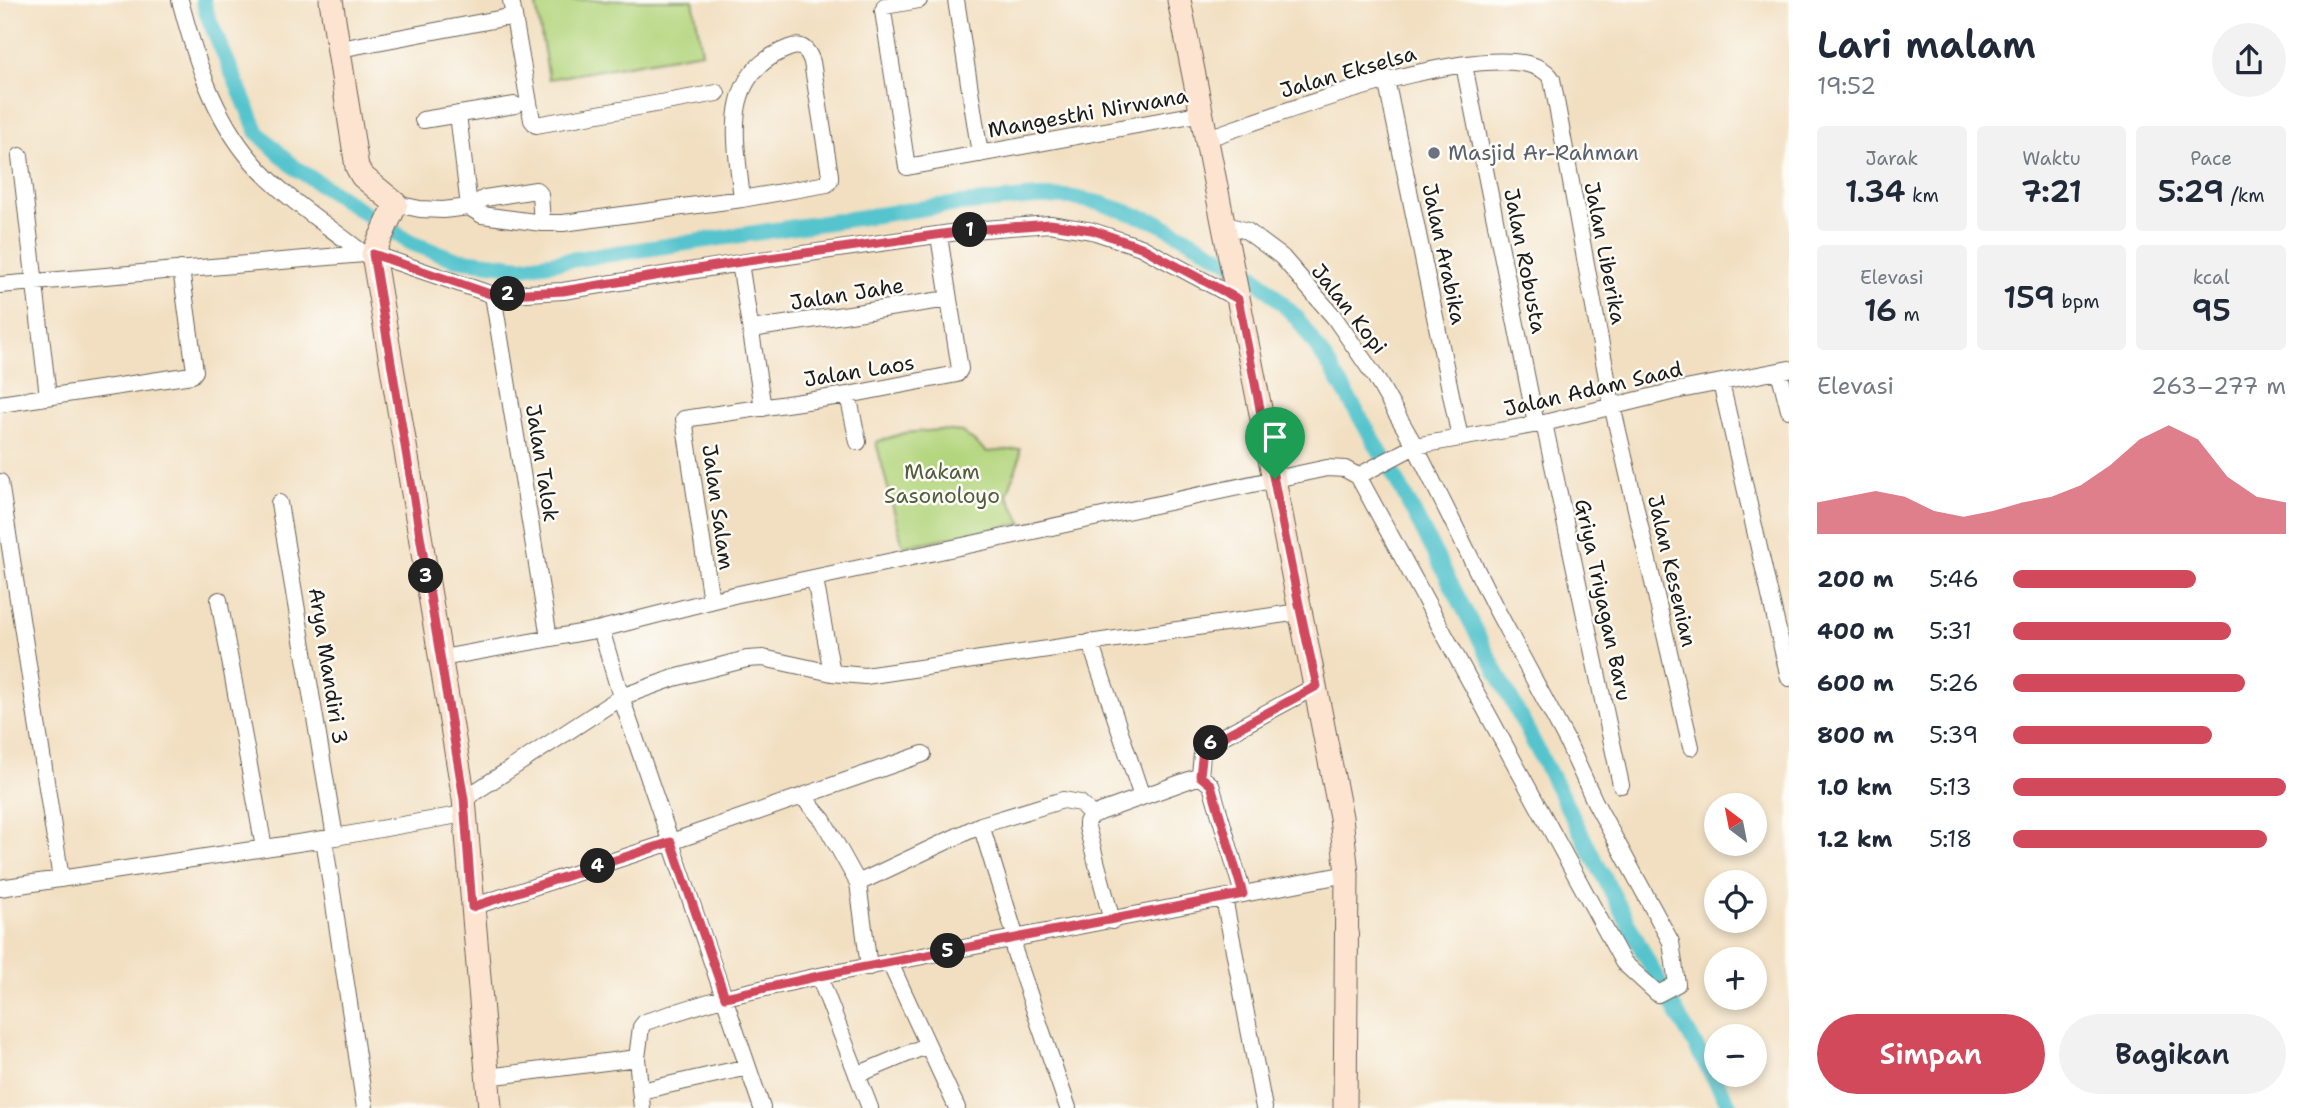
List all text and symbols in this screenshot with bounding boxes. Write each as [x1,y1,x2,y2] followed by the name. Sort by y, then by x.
[1817,19,2036,70] text: Lari malam
[2212,23,2286,97] button: share
[1277,39,1419,105] street label: Jalan Ekselsa
[1817,71,1876,101] text: 19:52
[986,82,1190,144] street label: Mangesthi Nirwana
[1448,139,1639,167] place label: Masjid Ar-Rahman
[1426,145,1442,161] marker: Masjid Ar-Rahman
[1865,146,1918,171] text: Jarak
[2022,146,2081,171] text: Waktu
[2190,146,2232,171] text: Pace
[1845,171,1905,212] text: 1.34
[2021,171,2082,212] text: 7:21
[2158,171,2224,212] text: 5:29
[1577,179,1633,327] street label: Jalan Liberika
[1415,181,1473,327] street label: Jalan Arabika
[1905,183,1939,208] text: km
[2224,183,2265,208] text: /km
[1497,186,1553,336] street label: Jalan Robusta
[953,212,988,247] pin: 1
[965,217,974,242] text: 1
[1305,258,1393,360] street label: Jalan Kopi
[1860,265,1924,290] text: Elevasi
[2193,265,2230,290] text: kcal
[788,271,906,317] street label: Jalan Jahe
[490,276,526,312] pin: 2
[2003,277,2055,318] text: 159
[501,281,514,306] text: 2
[2055,289,2100,314] text: bpm
[1864,290,1897,331] text: 16
[2191,290,2231,331] text: 95
[1897,302,1920,327] text: m
[802,348,916,394] street label: Jalan Laos
[1501,355,1685,423] street label: Jalan Adam Saad
[1817,371,1894,401] text: Elevasi
[2151,371,2286,401] text: 263–277 m
[519,402,565,524] street label: Jalan Talok
[1245,407,1305,479] pin
[1256,418,1294,456] icon: arrive
[695,442,741,572] street label: Jalan Salam
[884,458,1000,510] park label: Makam Sasonoloyo
[1641,492,1703,650] street label: Jalan Kesenian
[1568,496,1638,704] street label: Griya Triyagan Baru
[408,558,444,594] pin: 3
[419,563,432,588] text: 3
[1817,564,1894,594] text: 200 m
[1929,564,1979,594] text: 5:46
[302,586,354,746] street label: Arya Mandiri 3
[1817,616,1894,646] text: 400 m
[1929,616,1972,646] text: 5:31
[1817,668,1894,698] text: 600 m
[1929,668,1979,698] text: 5:26
[1817,720,1894,750] text: 800 m
[1929,720,1978,750] text: 5:39
[1194,726,1228,760] pin: 6
[1204,730,1217,755] text: 6
[1817,772,1892,802] text: 1.0 km
[1929,772,1972,802] text: 5:13
[1704,793,1768,856] north arrow
[1704,793,1767,1087] map controls
[1817,824,1893,854] text: 1.2 km
[1929,824,1972,854] text: 5:18
[580,848,616,884] pin: 4
[591,853,604,878] text: 4
[1704,870,1767,933] button: locate
[930,934,965,968] pin: 5
[942,938,953,963] text: 5
[1704,947,1767,1010] button: +
[1817,1014,2045,1094] button: Simpan
[2059,1014,2286,1094] button: Bagikan
[1704,1024,1767,1087] button: −

